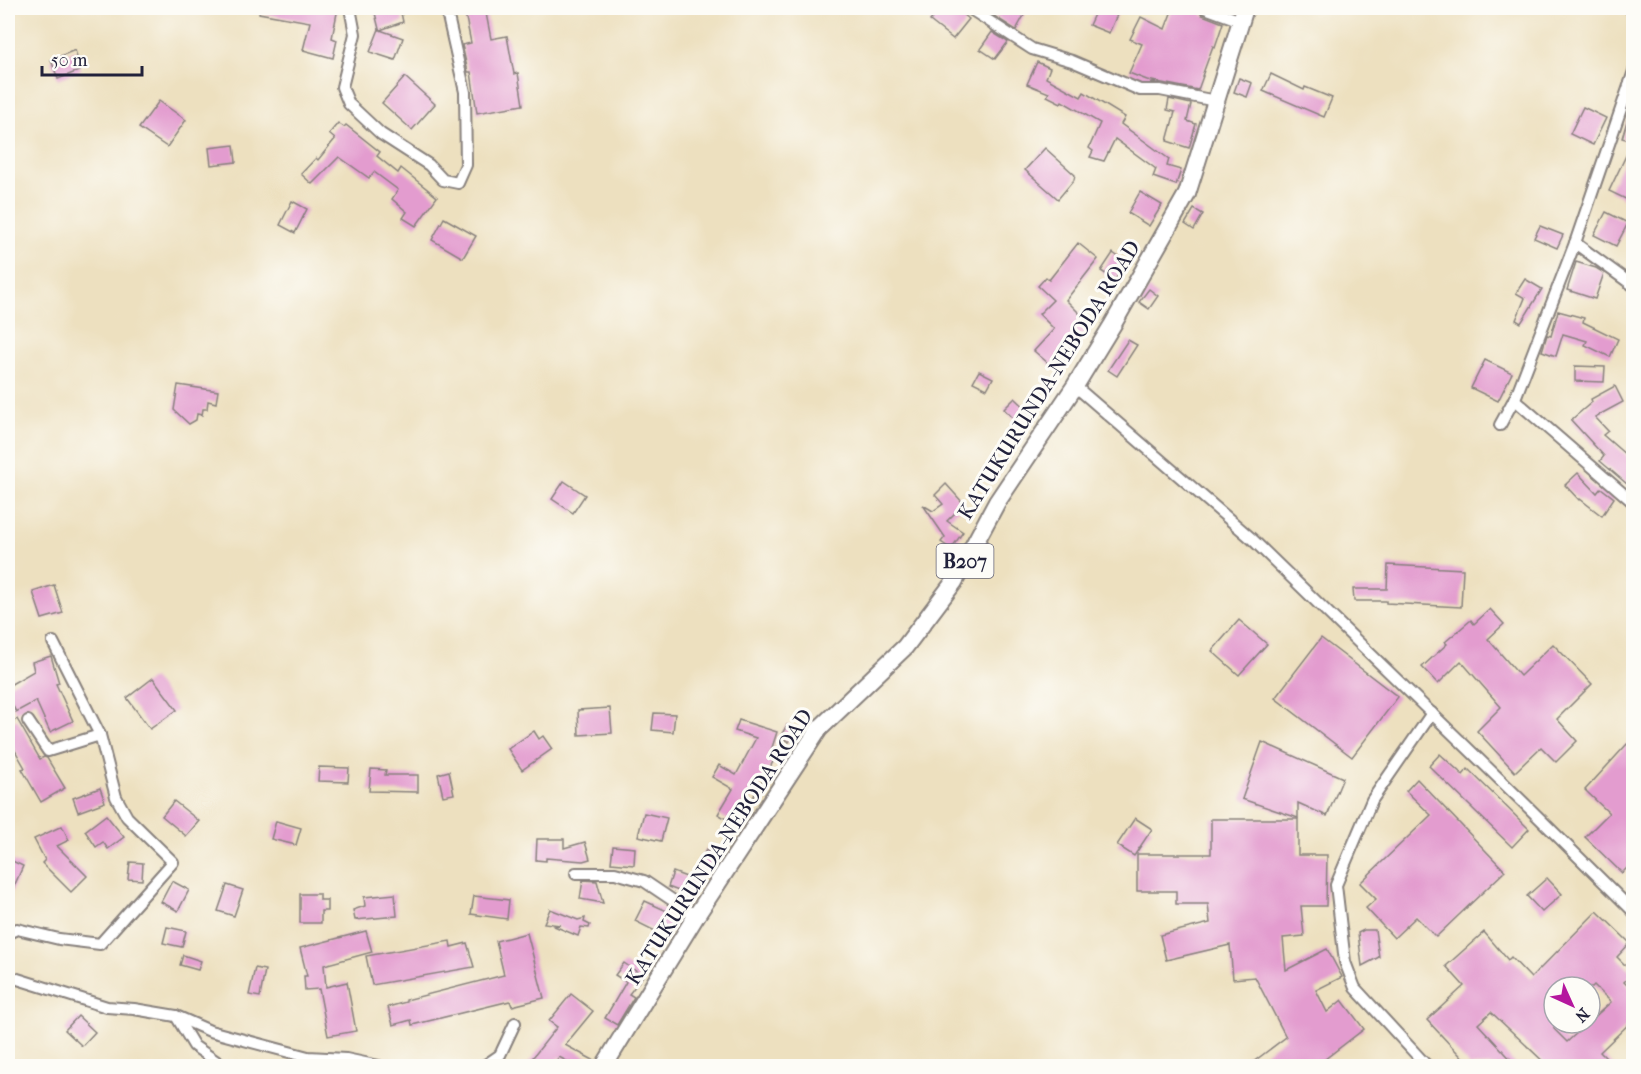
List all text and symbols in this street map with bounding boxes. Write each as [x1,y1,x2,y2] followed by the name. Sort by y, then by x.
[42,39,142,77] scale bar
[51,50,88,71] text: 50 m
[953,236,1145,524] street label: KATUKURUNDA-NEBODA ROAD
[936,544,994,578] road number: B207
[621,704,817,990] street label: KATUKURUNDA-NEBODA ROAD
[1542,975,1602,1035] north arrow
[1571,1004,1593,1027] text: N

